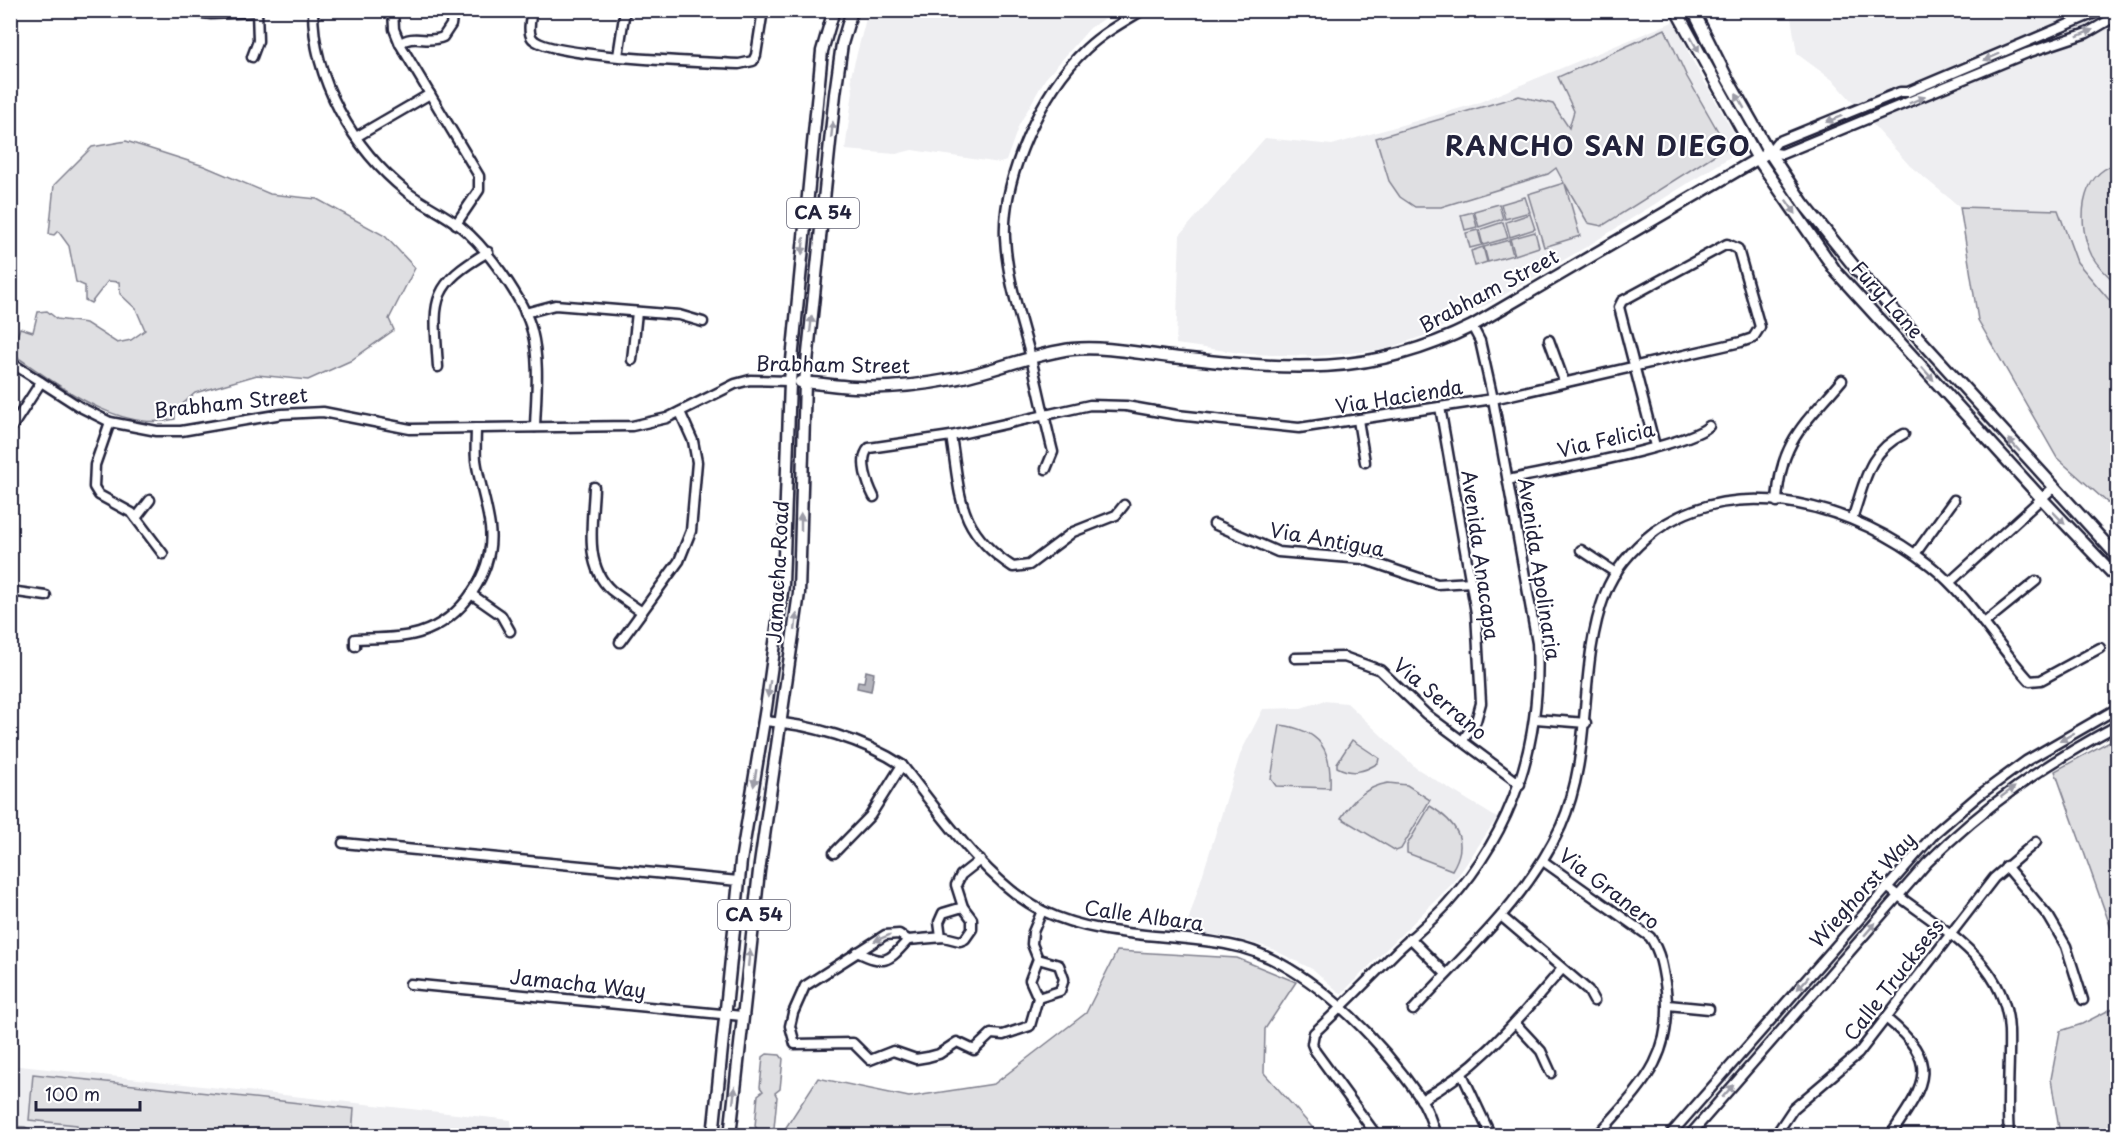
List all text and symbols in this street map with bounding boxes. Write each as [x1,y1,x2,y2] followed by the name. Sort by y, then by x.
[2077,28,2095,38] one-way arrow
[1690,37,1700,54] one-way arrow
[1983,52,2001,62] one-way arrow
[1735,93,1745,110] one-way arrow
[1908,95,1926,104] one-way arrow
[1824,114,1842,124] one-way arrow
[827,120,837,139] one-way arrow
[1445,126,1751,165] district label: RANCHO SAN DIEGO
[787,198,859,228] road number: CA 54
[1785,198,1797,214] one-way arrow
[798,237,808,256] one-way arrow
[1413,241,1564,340] street label: Brabham Street
[1845,254,1931,345] street label: Fury Lane
[806,314,816,333] one-way arrow
[756,348,910,380] street label: Brabham Street
[1921,366,1935,381] one-way arrow
[1333,371,1466,421] street label: Via Hacienda
[153,379,309,425] street label: Brabham Street
[1554,413,1658,465] street label: Via Felicia
[2008,438,2021,453] one-way arrow
[1454,468,1508,642] street label: Avenida Anacapa
[1511,475,1569,663] street label: Avenida Apolinaria
[758,500,796,644] street label: Jamacha Road
[2052,510,2066,525] one-way arrow
[796,512,806,531] one-way arrow
[1267,514,1388,564] street label: Via Antigua
[791,613,800,632] one-way arrow
[1387,650,1494,747] street label: Via Serrano
[764,679,774,698] one-way arrow
[2059,732,2075,743] one-way arrow
[750,769,759,788] one-way arrow
[1999,786,2015,798] one-way arrow
[1802,825,1922,954] street label: Wieghorst Way
[1553,840,1666,936] street label: Via Granero
[1083,892,1206,938] street label: Calle Albara
[718,900,790,930] road number: CA 54
[1836,912,1951,1047] street label: Calle Trucksess
[1863,922,1876,937] one-way arrow
[873,933,891,943] one-way arrow
[744,949,754,968] one-way arrow
[509,961,648,1005] street label: Jamacha Way
[1797,975,1810,990] one-way arrow
[36,1074,140,1112] scale bar
[45,1080,100,1107] text: 100 m
[1721,1084,1734,1099] one-way arrow
[729,1086,739,1105] one-way arrow

